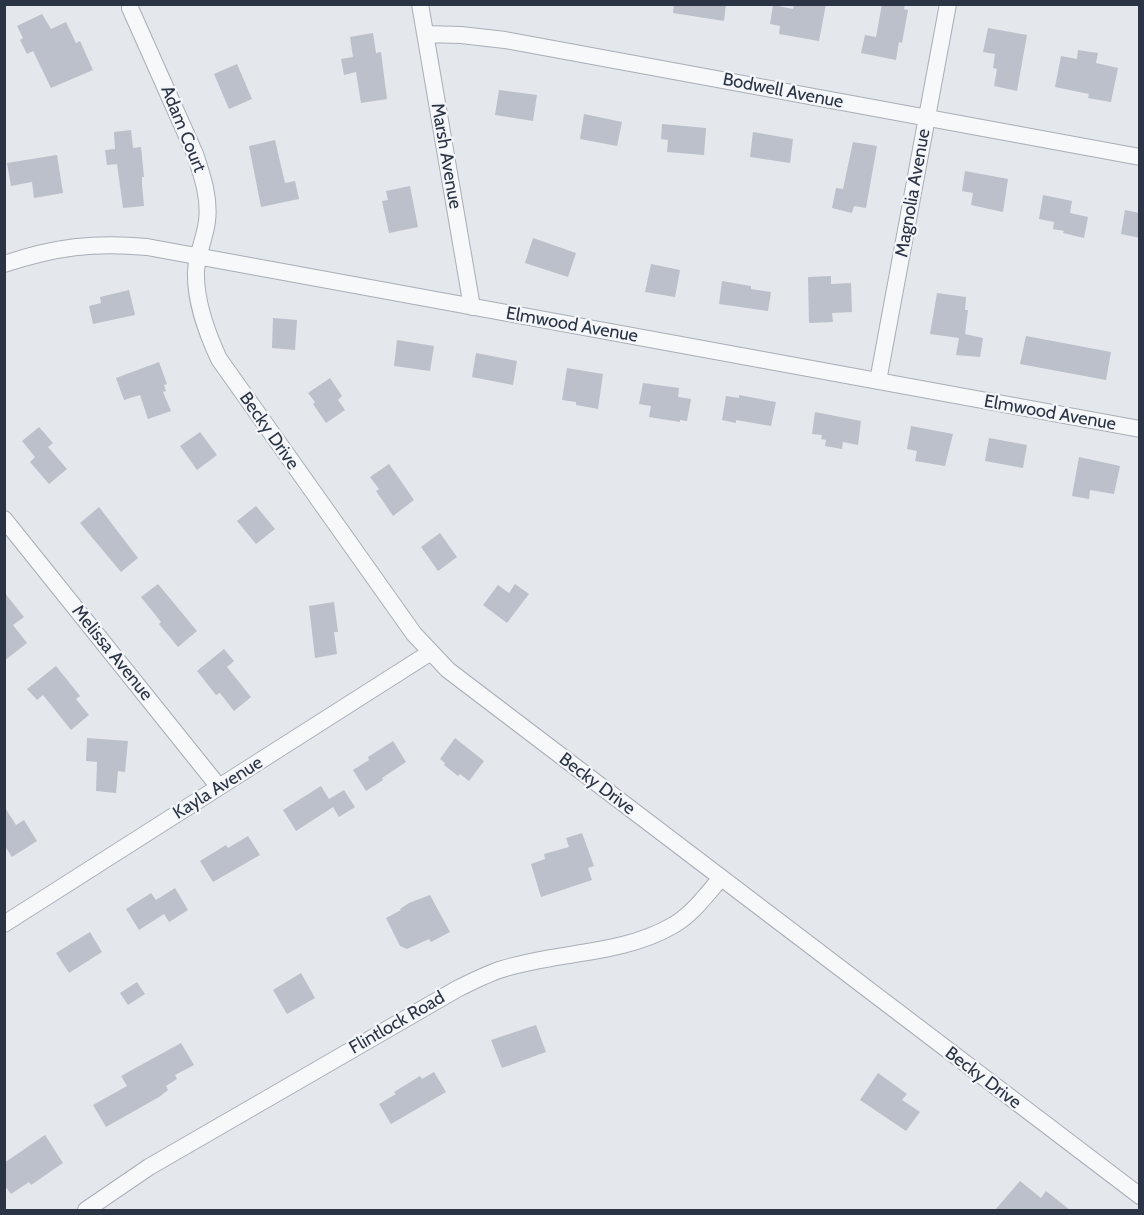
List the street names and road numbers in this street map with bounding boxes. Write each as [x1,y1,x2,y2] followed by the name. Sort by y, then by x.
[721,69,845,113] street label: Bodwell Avenue
[156,83,210,175] street label: Adam Court
[426,101,466,211] street label: Marsh Avenue
[891,127,935,259] street label: Magnolia Avenue
[504,303,640,347] street label: Elmwood Avenue
[234,388,304,474] street label: Becky Drive
[982,391,1118,435] street label: Elmwood Avenue
[67,601,157,705] street label: Melissa Avenue
[555,748,639,820] street label: Becky Drive
[169,752,267,824] street label: Kayla Avenue
[345,987,449,1059] street label: Flintlock Road
[941,1042,1025,1114] street label: Becky Drive

